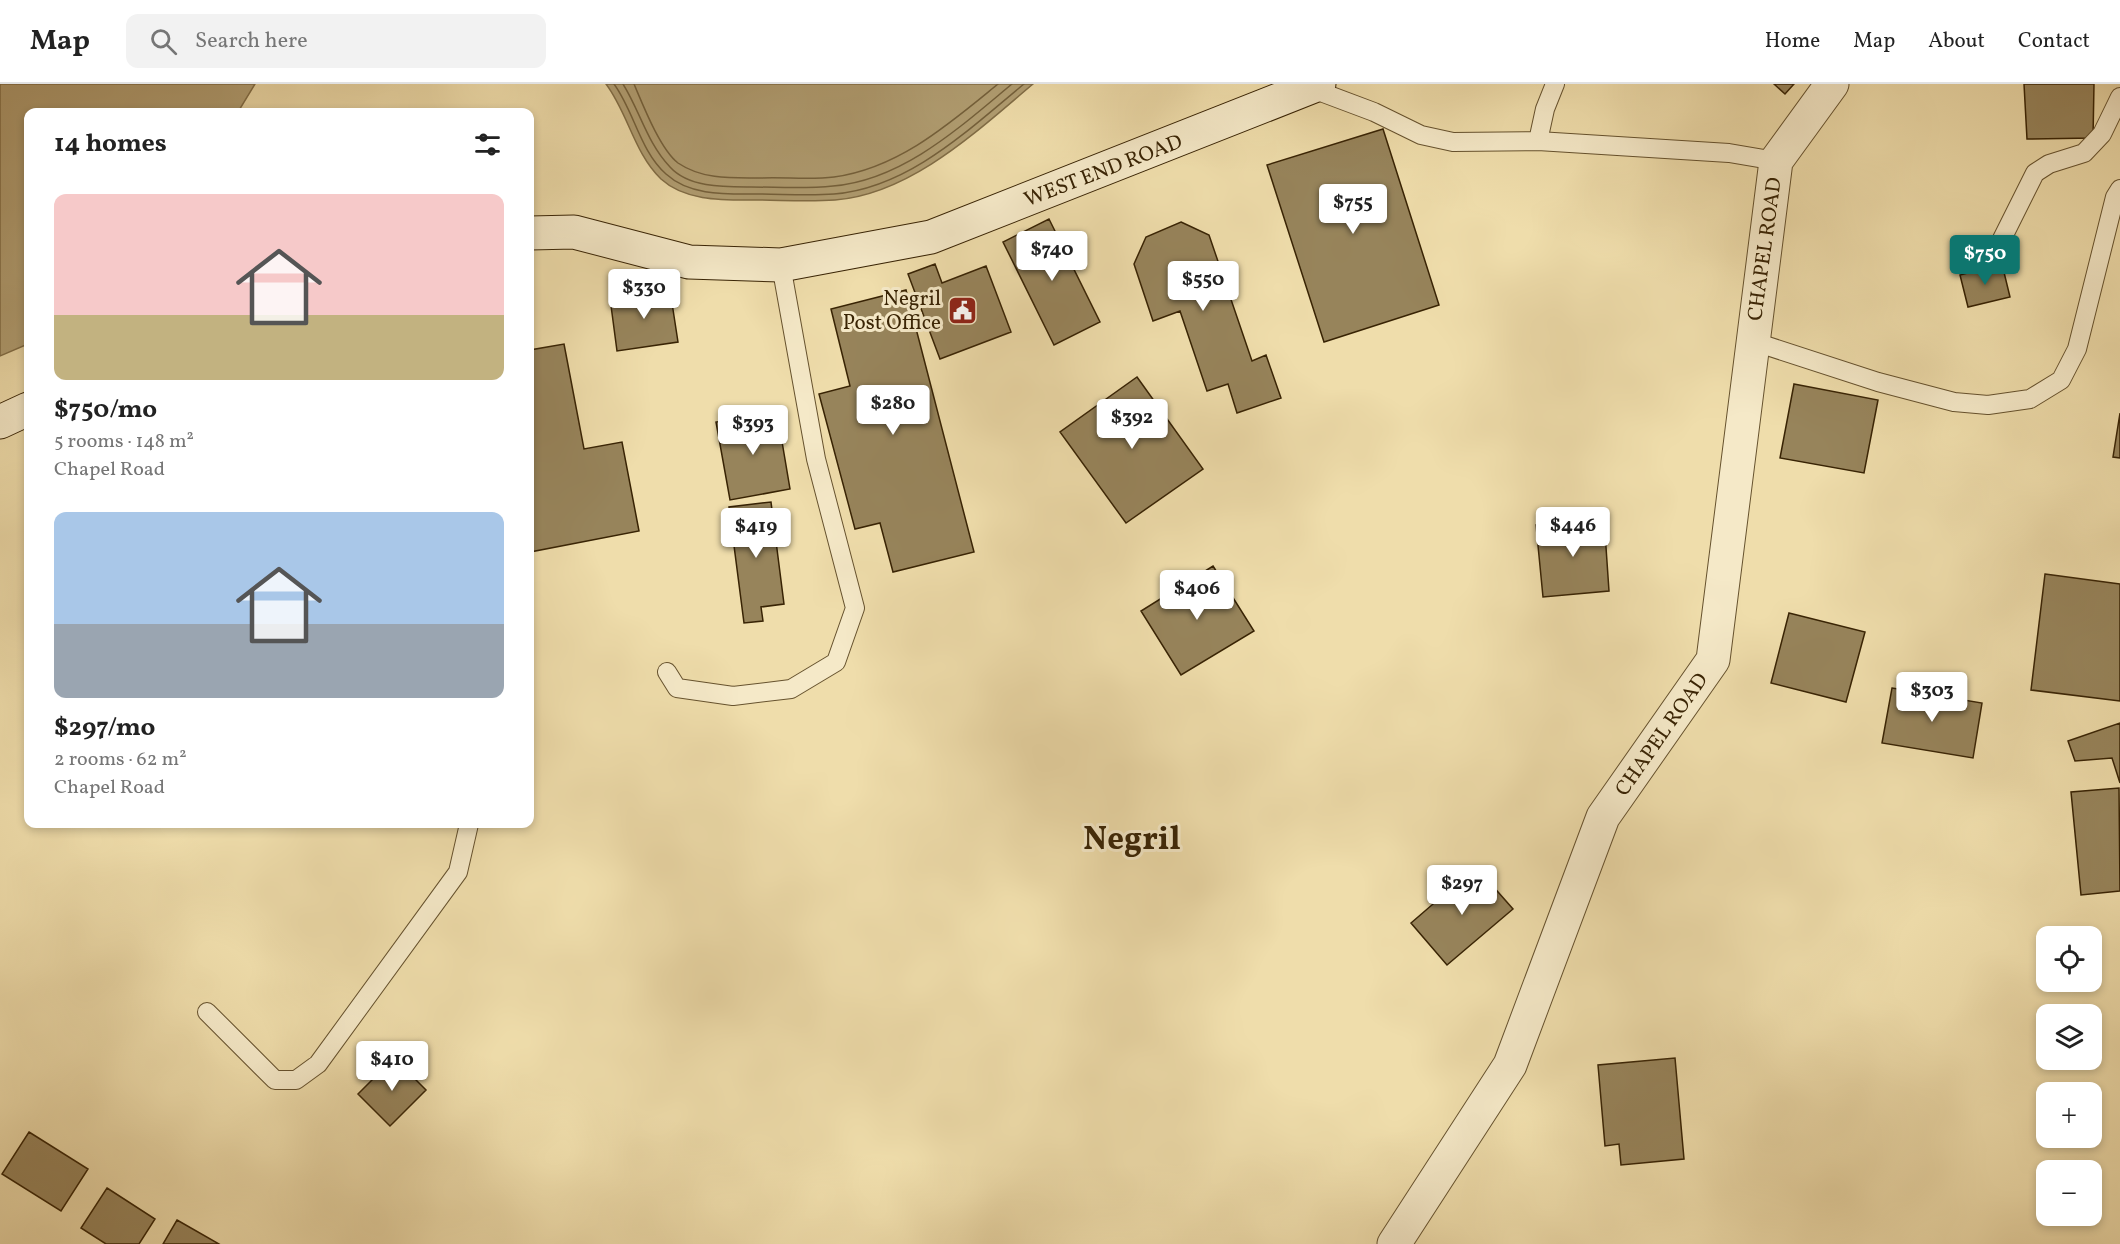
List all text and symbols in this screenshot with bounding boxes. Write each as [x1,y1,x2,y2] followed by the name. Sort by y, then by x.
[126,14,546,68] search box
[30,22,90,61] text: Map
[147,25,180,58] icon: search
[195,26,308,57] text: Search here
[1765,27,1820,56] text: Home
[1853,27,1895,56] text: Map
[1928,27,1985,56] text: About
[2018,27,2090,56] text: Contact
[54,126,167,162] text: 14 homes
[471,128,504,161] icon: filters
[1020,128,1187,215] street label: WEST END ROAD
[1741,176,1790,323] street label: CHAPEL ROAD
[1317,184,1389,235] pin: $755
[1333,189,1373,217] text: $755
[1016,231,1088,282] pin: $740
[225,233,333,341] icon: home
[1949,235,2021,286] pin: $750
[1030,236,1074,264] text: $740
[1964,240,2006,268] text: $750
[1167,261,1239,312] pin: $550
[1182,266,1224,294] text: $550
[608,269,680,320] pin: $330
[622,274,666,302] text: $330
[843,285,941,338] place label: Negril Post Office
[946,294,978,326] public building icon: Negril Post Office
[857,385,929,436] pin: $280
[871,390,915,418] text: $280
[54,392,157,428] text: $750/mo
[1096,399,1168,450] pin: $392
[1111,404,1153,432] text: $392
[717,405,789,456] pin: $393
[732,410,774,438] text: $393
[54,428,194,456] text: 5 rooms · 148 m²
[54,456,165,484] text: Chapel Road
[1537,507,1609,558] pin: $446
[720,508,792,559] pin: $419
[1550,512,1596,540] text: $446
[735,513,777,541] text: $419
[225,551,333,659] icon: home
[1161,570,1233,621] pin: $406
[1174,575,1220,603] text: $406
[1609,667,1716,802] street label: CHAPEL ROAD
[1896,672,1968,723] pin: $303
[1910,677,1954,705] text: $303
[54,710,155,746] text: $297/mo
[54,746,187,774] text: 2 rooms · 62 m²
[54,774,165,802] text: Chapel Road
[1083,818,1181,864] district label: Negril
[1426,865,1498,916] pin: $297
[1441,870,1483,898] text: $297
[2036,926,2102,1226] map controls
[2036,926,2102,992] button: locate
[2036,1004,2102,1070] button: layers
[356,1041,428,1092] pin: $410
[370,1046,414,1074] text: $410
[2036,1082,2102,1148] button: +
[2036,1160,2102,1226] button: −

